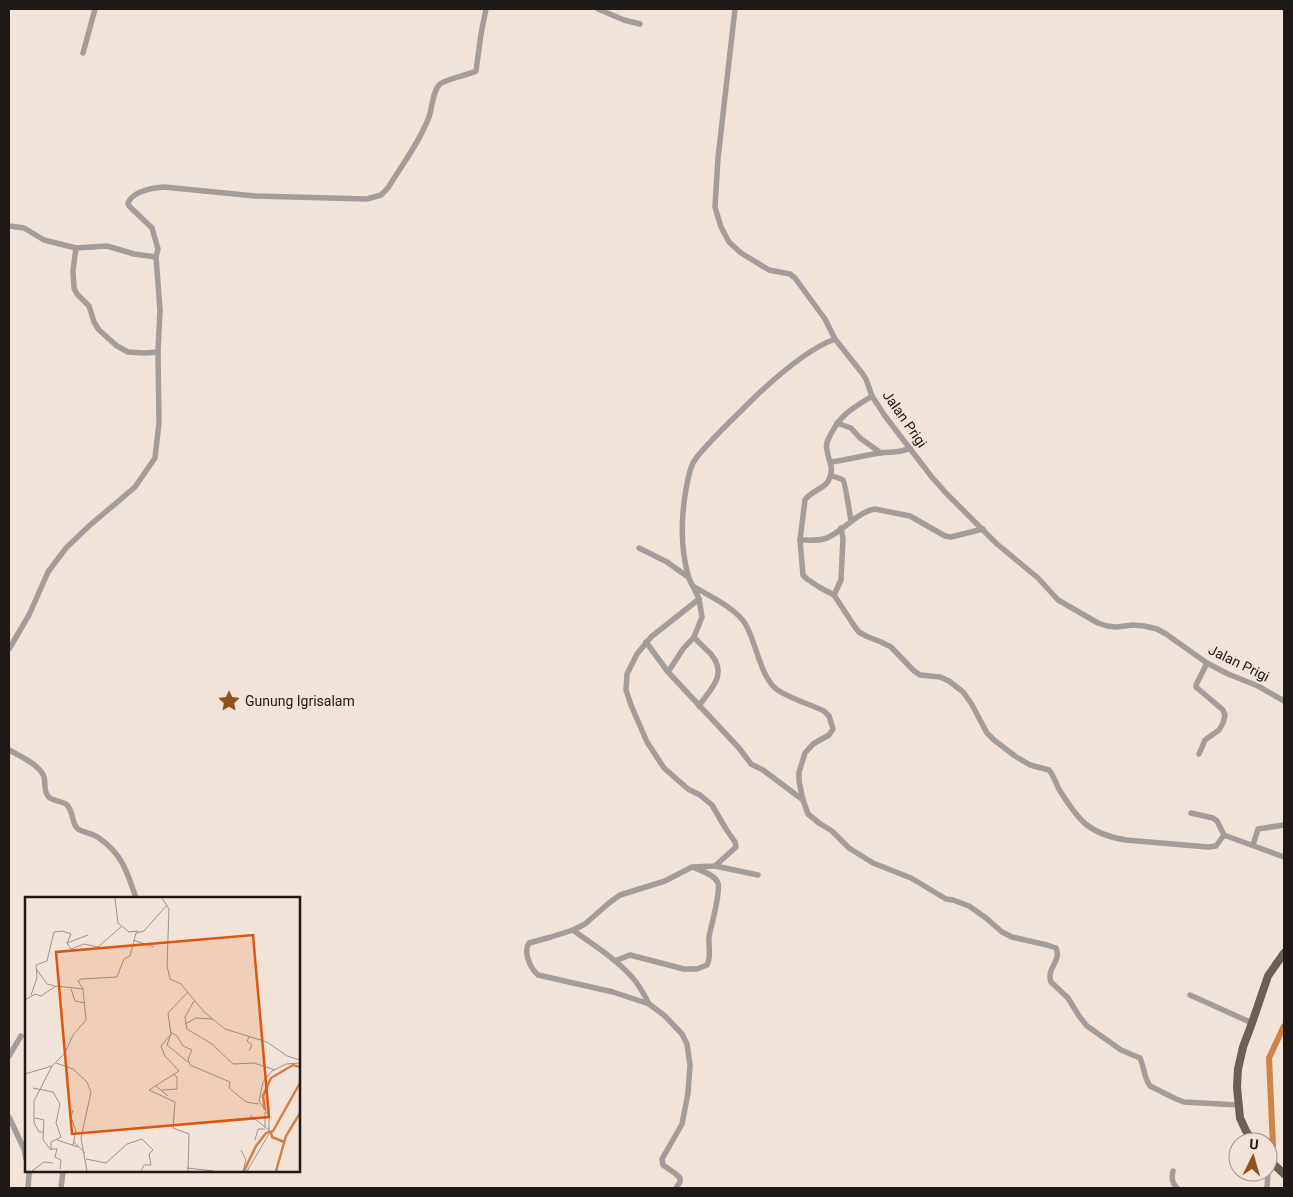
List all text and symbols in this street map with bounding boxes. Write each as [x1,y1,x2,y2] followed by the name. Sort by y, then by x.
[880,387,930,451] street label: Jalan Prigi
[1206,641,1272,685] street label: Jalan Prigi
[216,688,242,714] place icon: Gunung Igrisalam
[245,693,355,709] place label: Gunung Igrisalam
[25,897,300,1172] inset map
[1228,1132,1278,1182] north arrow
[1249,1136,1259,1152] text: U

